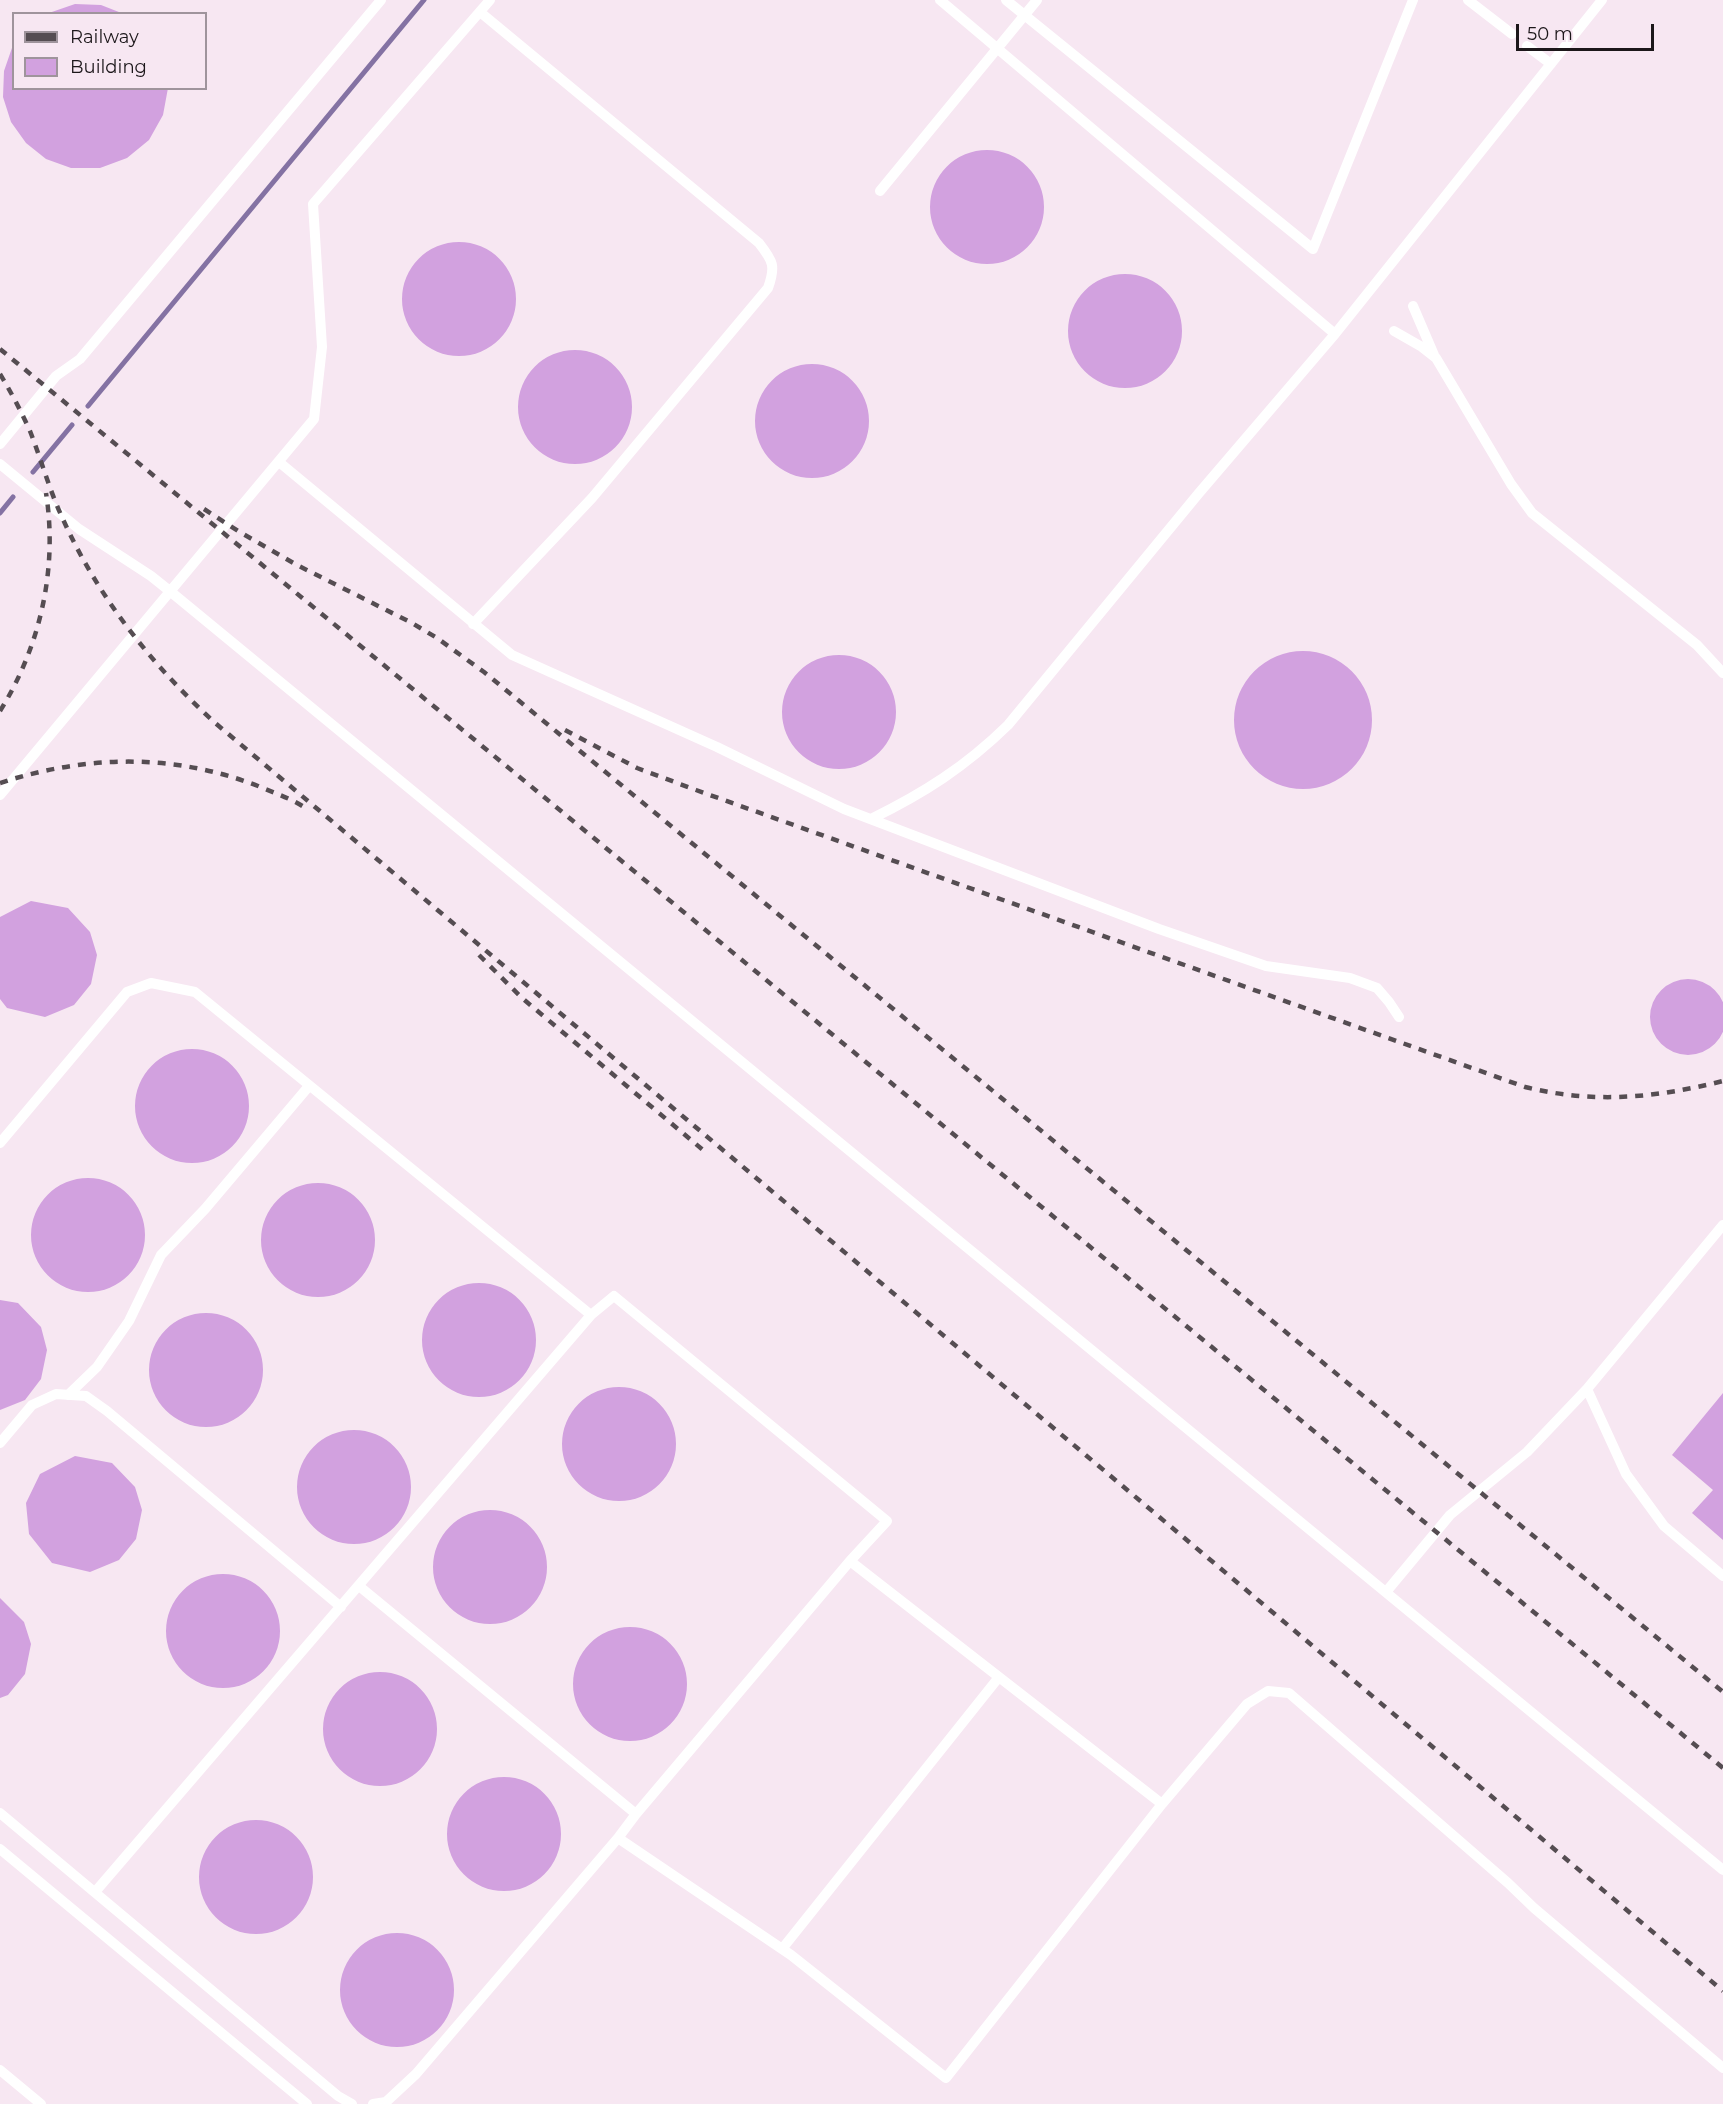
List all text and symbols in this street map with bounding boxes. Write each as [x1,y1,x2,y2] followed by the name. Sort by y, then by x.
[12,12,207,90] legend
[1519,12,1657,50] scale bar
[1527,23,1573,45] text: 50 m
[70,26,139,48] text: Railway
[70,56,147,78] text: Building

